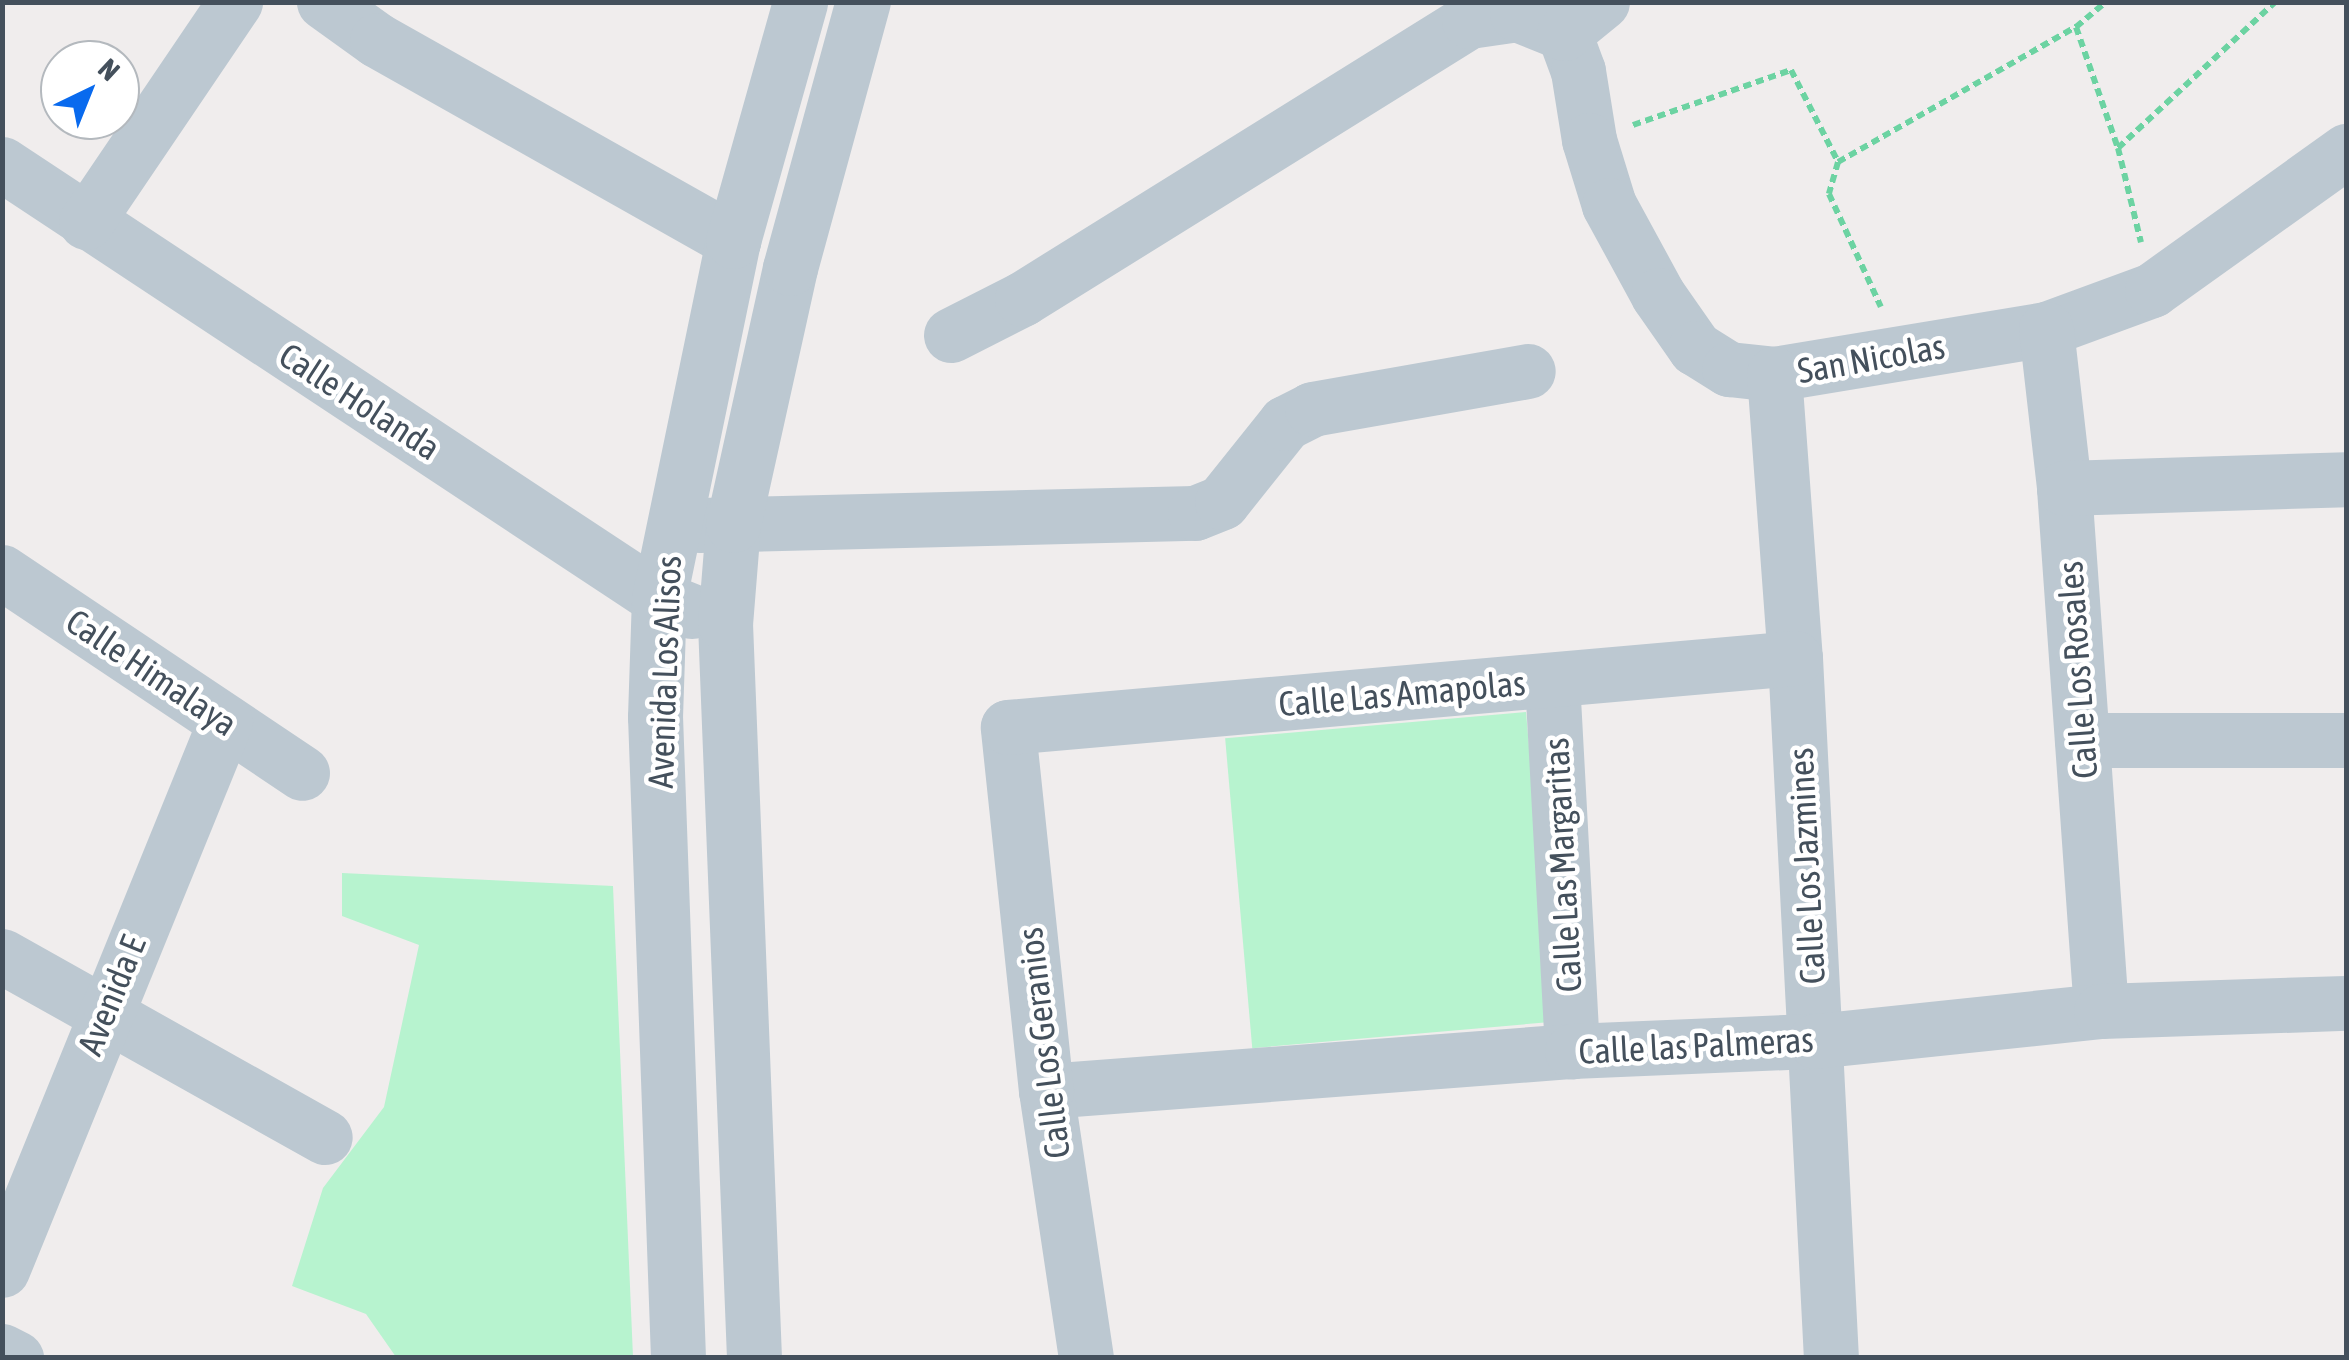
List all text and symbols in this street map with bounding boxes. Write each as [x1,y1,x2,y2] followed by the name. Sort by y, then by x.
[40,40,140,140] north arrow
[92,52,126,87] text: N
[1794,324,1948,392] street label: San Nicolas
[272,334,448,468] street label: Calle Holanda
[639,555,689,789] street label: Avenida Los Alisos
[2048,560,2106,780] street label: Calle Los Rosales
[59,600,245,744] street label: Calle Himalaya
[1277,661,1527,725] street label: Calle Las Amapolas
[1534,737,1590,993] street label: Calle Las Margaritas
[1779,747,1833,985] street label: Calle Los Jazmines
[1008,925,1078,1161] street label: Calle Los Geranios
[68,929,154,1061] street label: Avenida E
[1578,1018,1814,1072] street label: Calle las Palmeras

